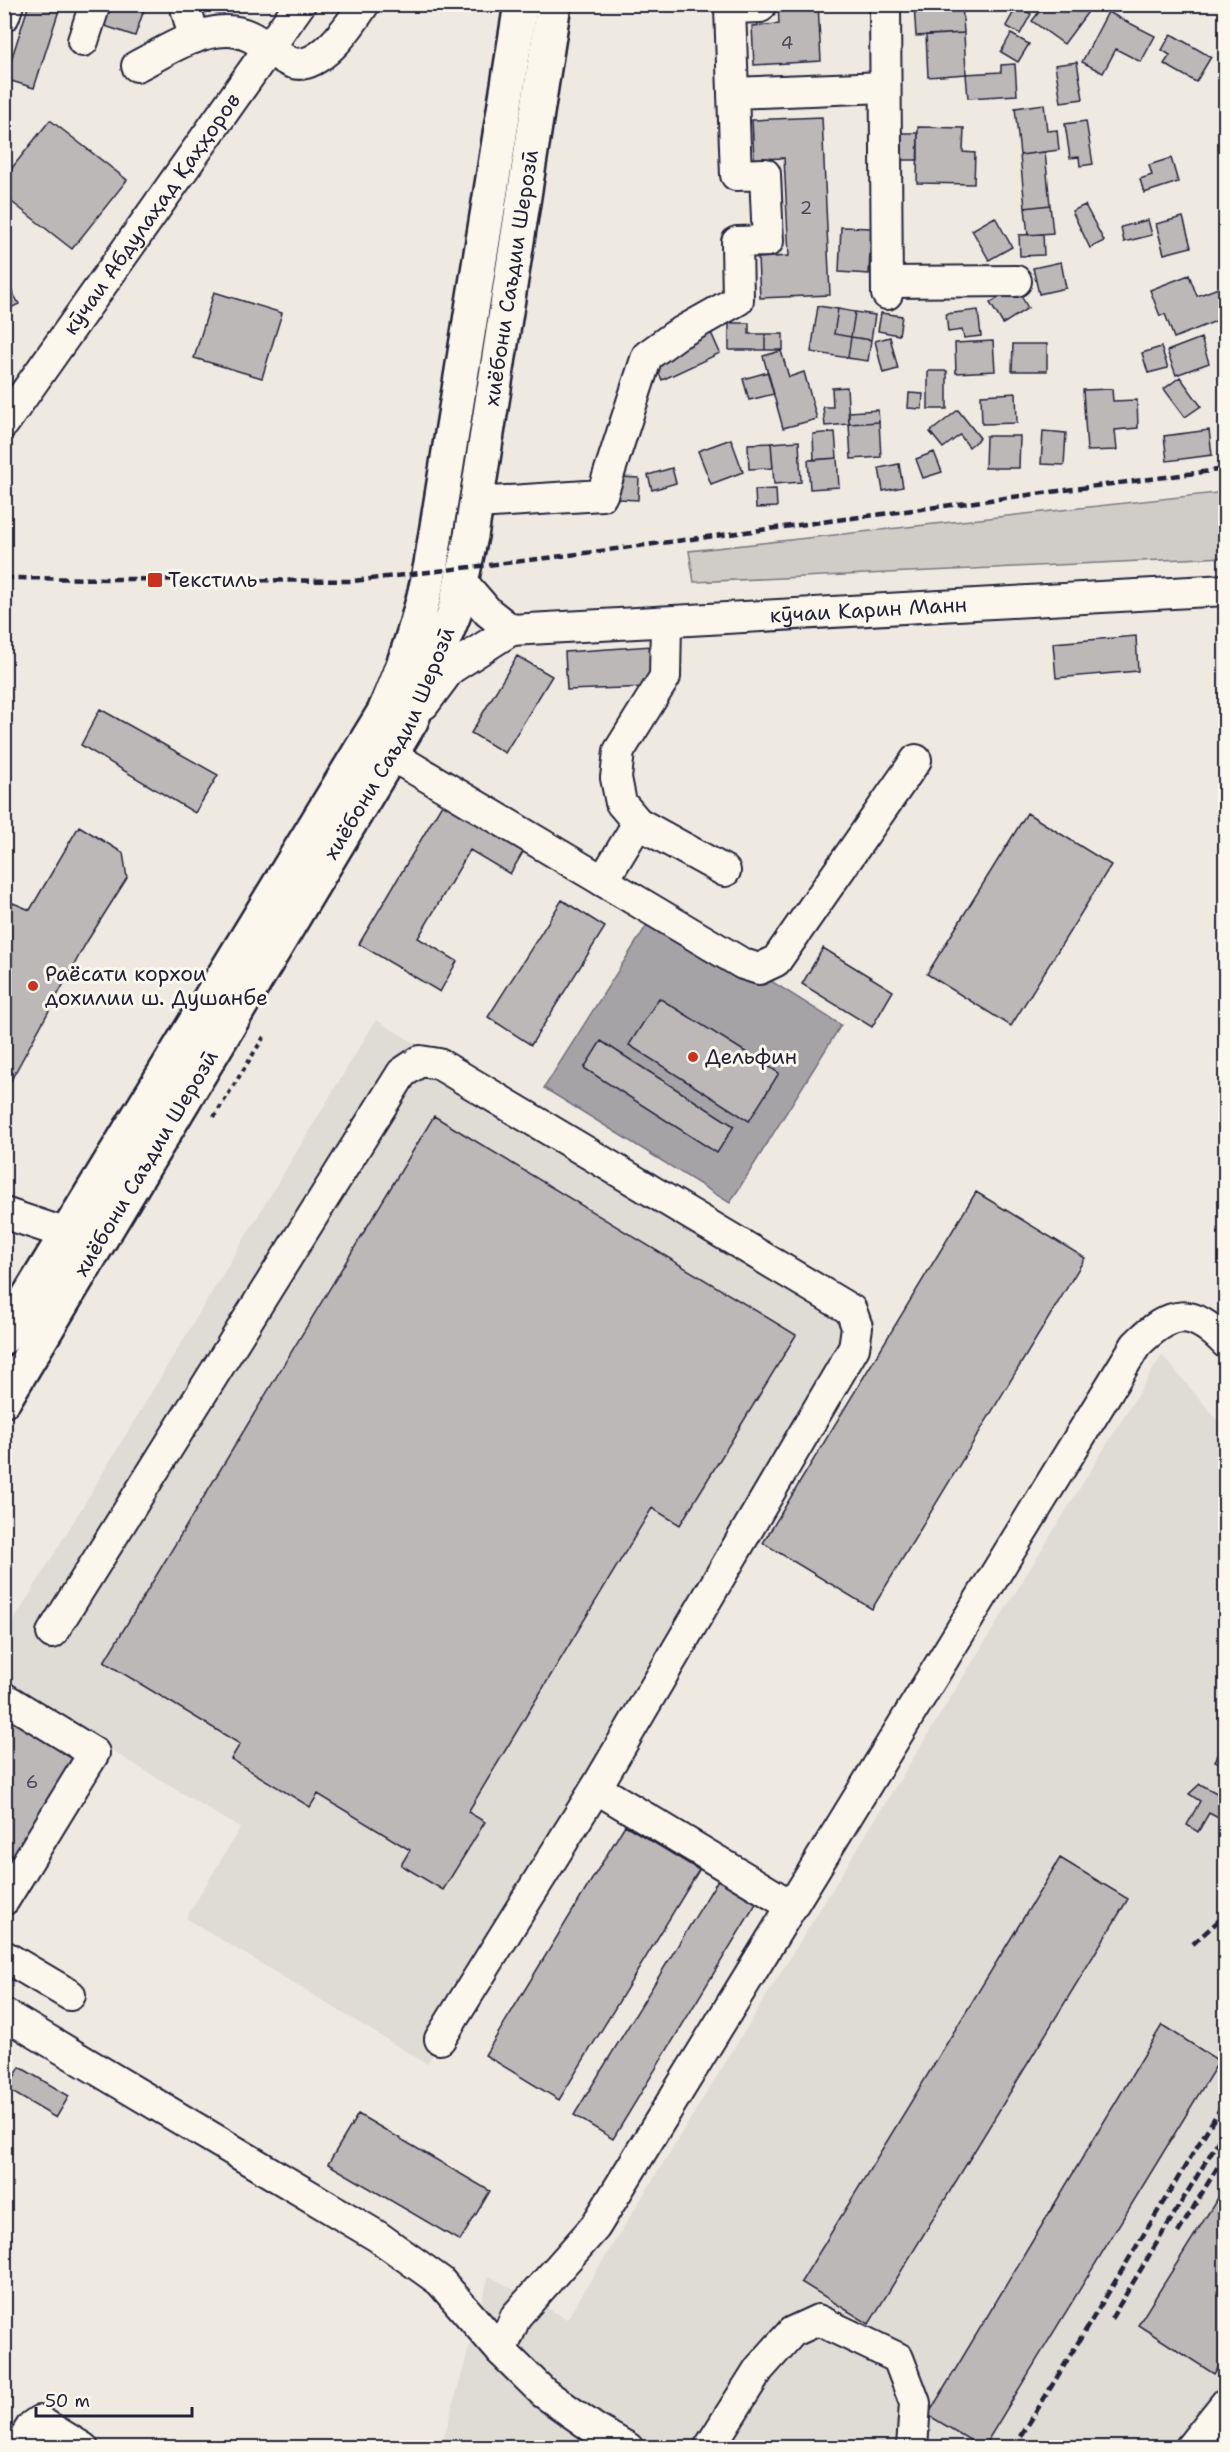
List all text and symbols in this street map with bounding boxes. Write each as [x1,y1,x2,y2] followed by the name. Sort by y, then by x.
[781,31,793,55] house number: 4
[57,87,247,340] street label: кӯчаи Абдулаҳад Қаҳҳоров
[477,147,545,408] street label: хиёбони Саъдии Шерозӣ
[800,196,812,220] house number: 2
[168,566,257,594] place label: Текстиль
[146,571,164,589] marker: Текстиль
[769,591,968,629] street label: кӯчаи Карин Манн
[317,623,461,865] street label: хиёбони Саъдии Шерозӣ
[45,960,268,1012] place label: Раёсати корхои дохилии ш. Душанбе
[26,979,40,993] marker: Раёсати корхои дохилии ш. Душанбе
[705,1043,797,1071] place label: Дельфин
[67,1045,225,1282] street label: хиёбони Саъдии Шерозӣ
[686,1050,700,1064] marker: Дельфин
[26,1770,38,1794] house number: 6
[36,2380,192,2418] scale bar
[45,2389,90,2413] text: 50 m

